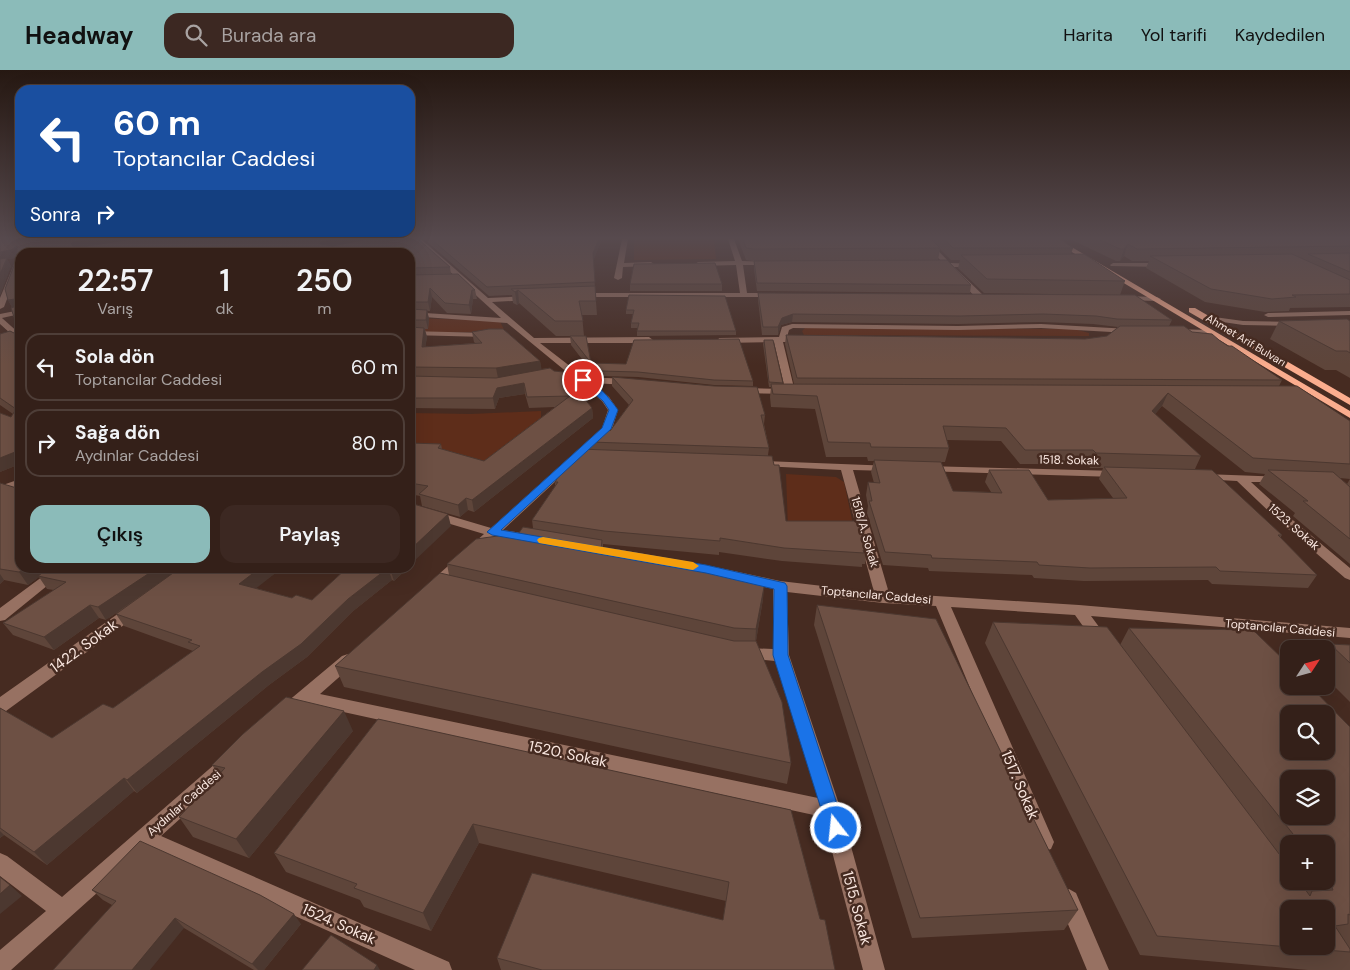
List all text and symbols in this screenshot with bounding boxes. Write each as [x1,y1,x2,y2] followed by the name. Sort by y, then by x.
[164,13,514,58] search box
[25,20,134,51] text: Headway
[182,21,210,49] icon: search
[222,23,316,48] text: Burada ara
[1063,23,1113,47] text: Harita
[1141,23,1207,47] text: Yol tarifi
[1235,23,1325,47] text: Kaydedilen
[113,100,201,146] text: 60 m
[30,105,95,170] icon: left
[113,144,315,173] text: Toptancılar Caddesi
[91,200,119,228] icon: right
[30,202,81,227] text: Sonra
[77,261,153,300] text: 22:57
[219,261,230,300] text: 1
[296,261,353,300] text: 250
[97,298,133,319] text: Varış
[216,298,234,319] text: dk
[317,298,331,319] text: m
[1204,311,1288,369] street label: Ahmet Arif Bulvarı
[75,344,155,369] text: Sola dön
[32,353,60,381] icon: left
[351,355,398,380] text: 60 m
[562,359,604,401] pin
[569,366,597,394] icon: arrive
[75,369,222,390] text: Toptancılar Caddesi
[75,420,160,445] text: Sağa dön
[32,429,60,457] icon: right
[351,431,398,456] text: 80 m
[75,445,199,466] text: Aydınlar Caddesi
[1039,451,1099,469] street label: 1518. Sokak
[847,495,883,569] street label: 1518/A. Sokak
[1265,500,1323,554] street label: 1523. Sokak
[30,505,210,563] button: Çıkış
[220,505,400,563] button: Paylaş
[820,582,932,608] street label: Toptancılar Caddesi
[46,614,122,677] street label: 1422. Sokak
[1224,615,1336,641] street label: Toptancılar Caddesi
[1280,640,1335,695] north arrow
[1280,640,1335,955] map controls
[1280,705,1335,760] button: search
[527,736,609,772] street label: 1520. Sokak
[996,747,1044,823] street label: 1517. Sokak
[144,766,224,840] street label: Aydınlar Caddesi
[1280,770,1335,825] button: layers
[809,801,861,853] position arrow
[1280,835,1335,890] button: +
[838,869,877,947] street label: 1515. Sokak
[299,899,379,949] street label: 1524. Sokak
[1280,900,1335,955] button: −

